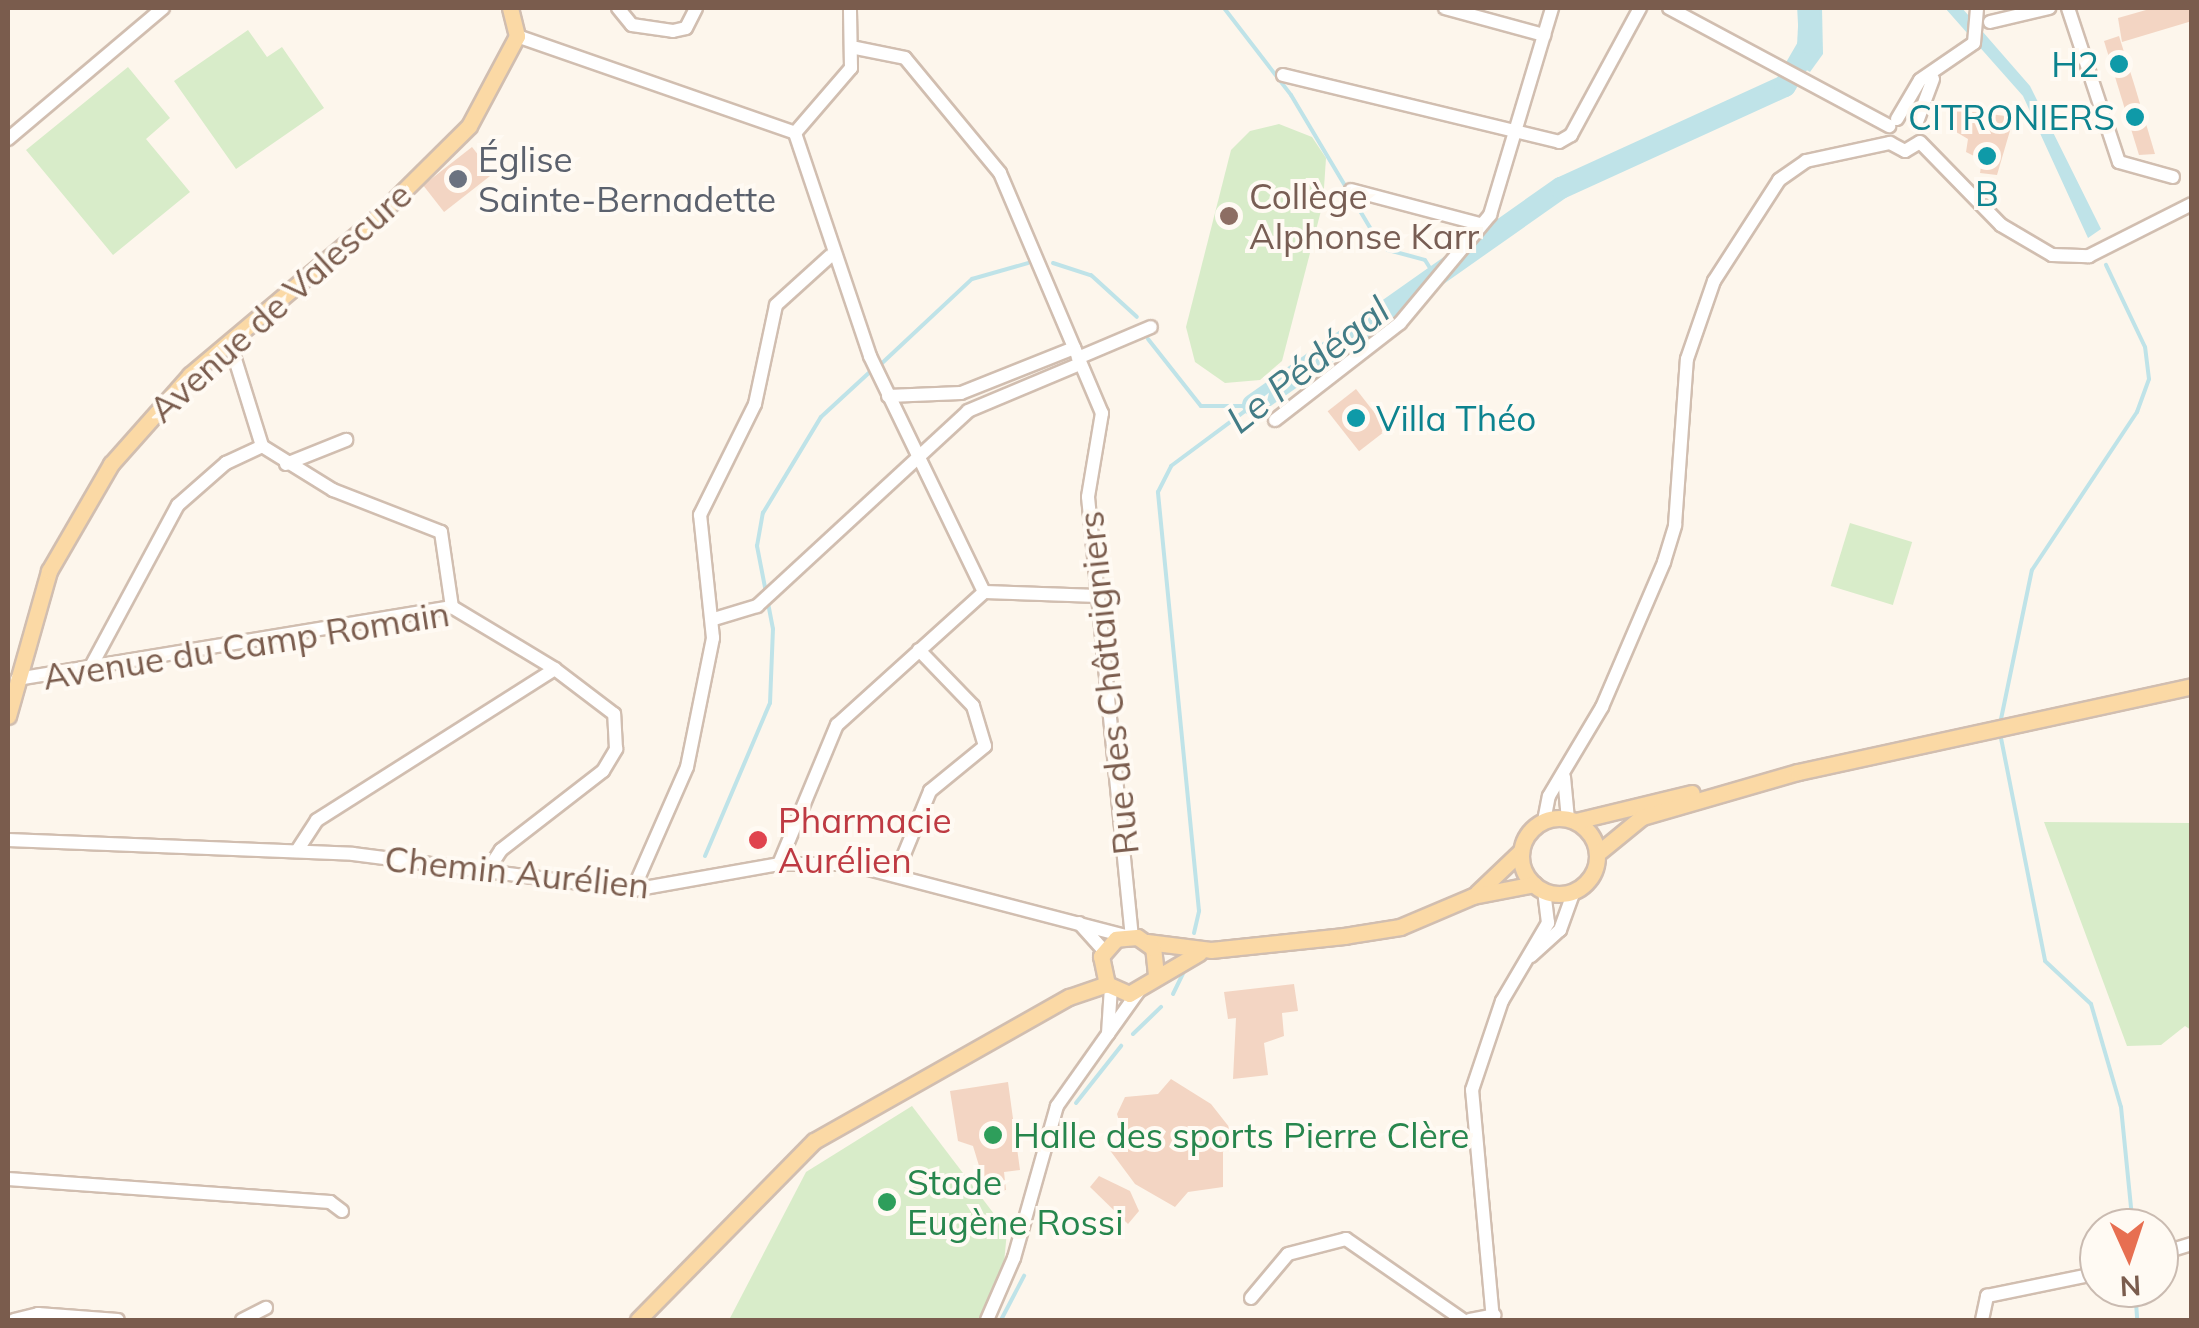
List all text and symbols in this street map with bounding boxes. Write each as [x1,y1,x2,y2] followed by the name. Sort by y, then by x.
[2051,43,2099,85] place label: H2
[2108,53,2130,75] marker: H2
[1908,96,2115,138] place label: CITRONIERS
[2124,106,2146,128] marker: CITRONIERS
[478,138,776,220] place label: Église Sainte-Bernadette
[1976,145,1998,167] marker: B
[447,168,469,190] marker: Église Sainte-Bernadette
[1975,172,1999,214] place label: B
[141,174,419,430] street label: Avenue de Valescure
[1249,175,1479,257] place label: Collège Alphonse Karr
[1218,205,1240,227] marker: Collège Alphonse Karr
[1218,287,1398,443] water label: Le Pédégal
[1376,397,1536,439] place label: Villa Théo
[1345,407,1367,429] marker: Villa Théo
[1069,509,1147,857] street label: Rue des Châtaigniers
[40,592,452,698] street label: Avenue du Camp Romain
[778,799,951,881] place label: Pharmacie Aurélien
[747,829,769,851] marker: Pharmacie Aurélien
[383,837,651,907] street label: Chemin Aurélien
[1013,1114,1469,1156] place label: Halle des sports Pierre Clère
[982,1124,1004,1146] marker: Halle des sports Pierre Clère
[907,1161,1123,1243] place label: Stade Eugène Rossi
[876,1191,898,1213] marker: Stade Eugène Rossi
[2079,1208,2179,1308] north arrow
[2119,1268,2142,1304] text: N

